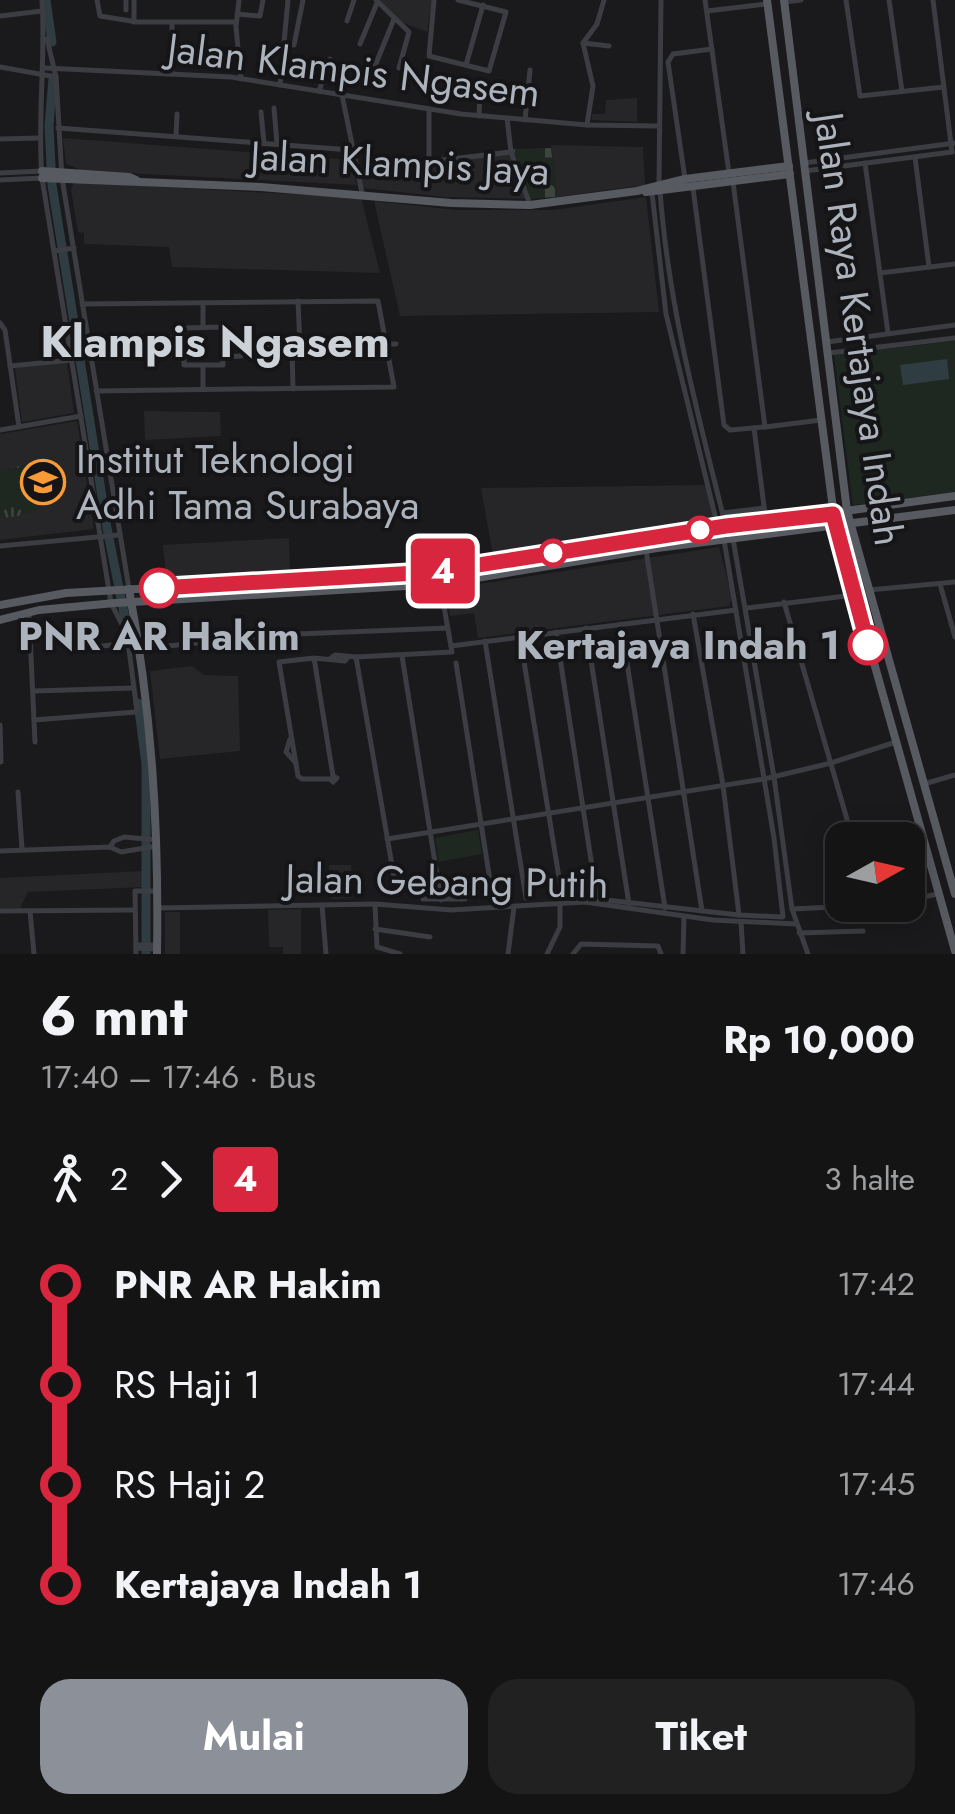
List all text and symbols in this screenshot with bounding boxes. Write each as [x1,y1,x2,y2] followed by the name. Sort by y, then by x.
[159,18,544,122] street label: Jalan Klampis Ngasem
[799,104,918,549] street label: Jalan Raya Kertajaya Indah
[244,126,551,200] street label: Jalan Klampis Jaya
[40,309,390,374] district label: Klampis Ngasem
[76,430,419,534] place label: Institut Teknologi Adhi Tama Surabaya
[20,459,66,505] school or university icon: Institut Teknologi Adhi Tama Surabaya
[687,517,713,543] unlabelled marker
[410,538,476,604] line badge: 4
[540,540,566,566] unlabelled marker
[431,546,455,596] text: 4
[140,569,178,607] marker: PNR AR Hakim
[18,607,300,665] place label: PNR AR Hakim
[516,616,840,674] place label: Kertajaya Indah 1
[849,626,887,664] marker: Kertajaya Indah 1
[825,822,925,922] north arrow
[825,822,925,922] map controls
[280,849,609,913] street label: Jalan Gebang Putih
[40,976,188,1056] text: 6 mnt
[723,1012,915,1067] text: Rp 10,000
[40,1054,316,1100] text: 17:40 – 17:46 · Bus
[40,1152,95,1207] icon: walk
[143,1152,198,1207] icon: forward
[233,1154,258,1204] text: 4
[110,1156,128,1202] text: 2
[824,1156,915,1202] text: 3 halte
[114,1257,382,1312] text: PNR AR Hakim
[837,1261,915,1307] text: 17:42
[114,1357,261,1412] text: RS Haji 1
[837,1361,915,1407] text: 17:44
[114,1457,265,1512] text: RS Haji 2
[837,1461,915,1507] text: 17:45
[114,1557,422,1612] text: Kertajaya Indah 1
[837,1561,915,1607] text: 17:46
[40,1679,468,1794] button: Mulai
[488,1679,915,1794] button: Tiket

